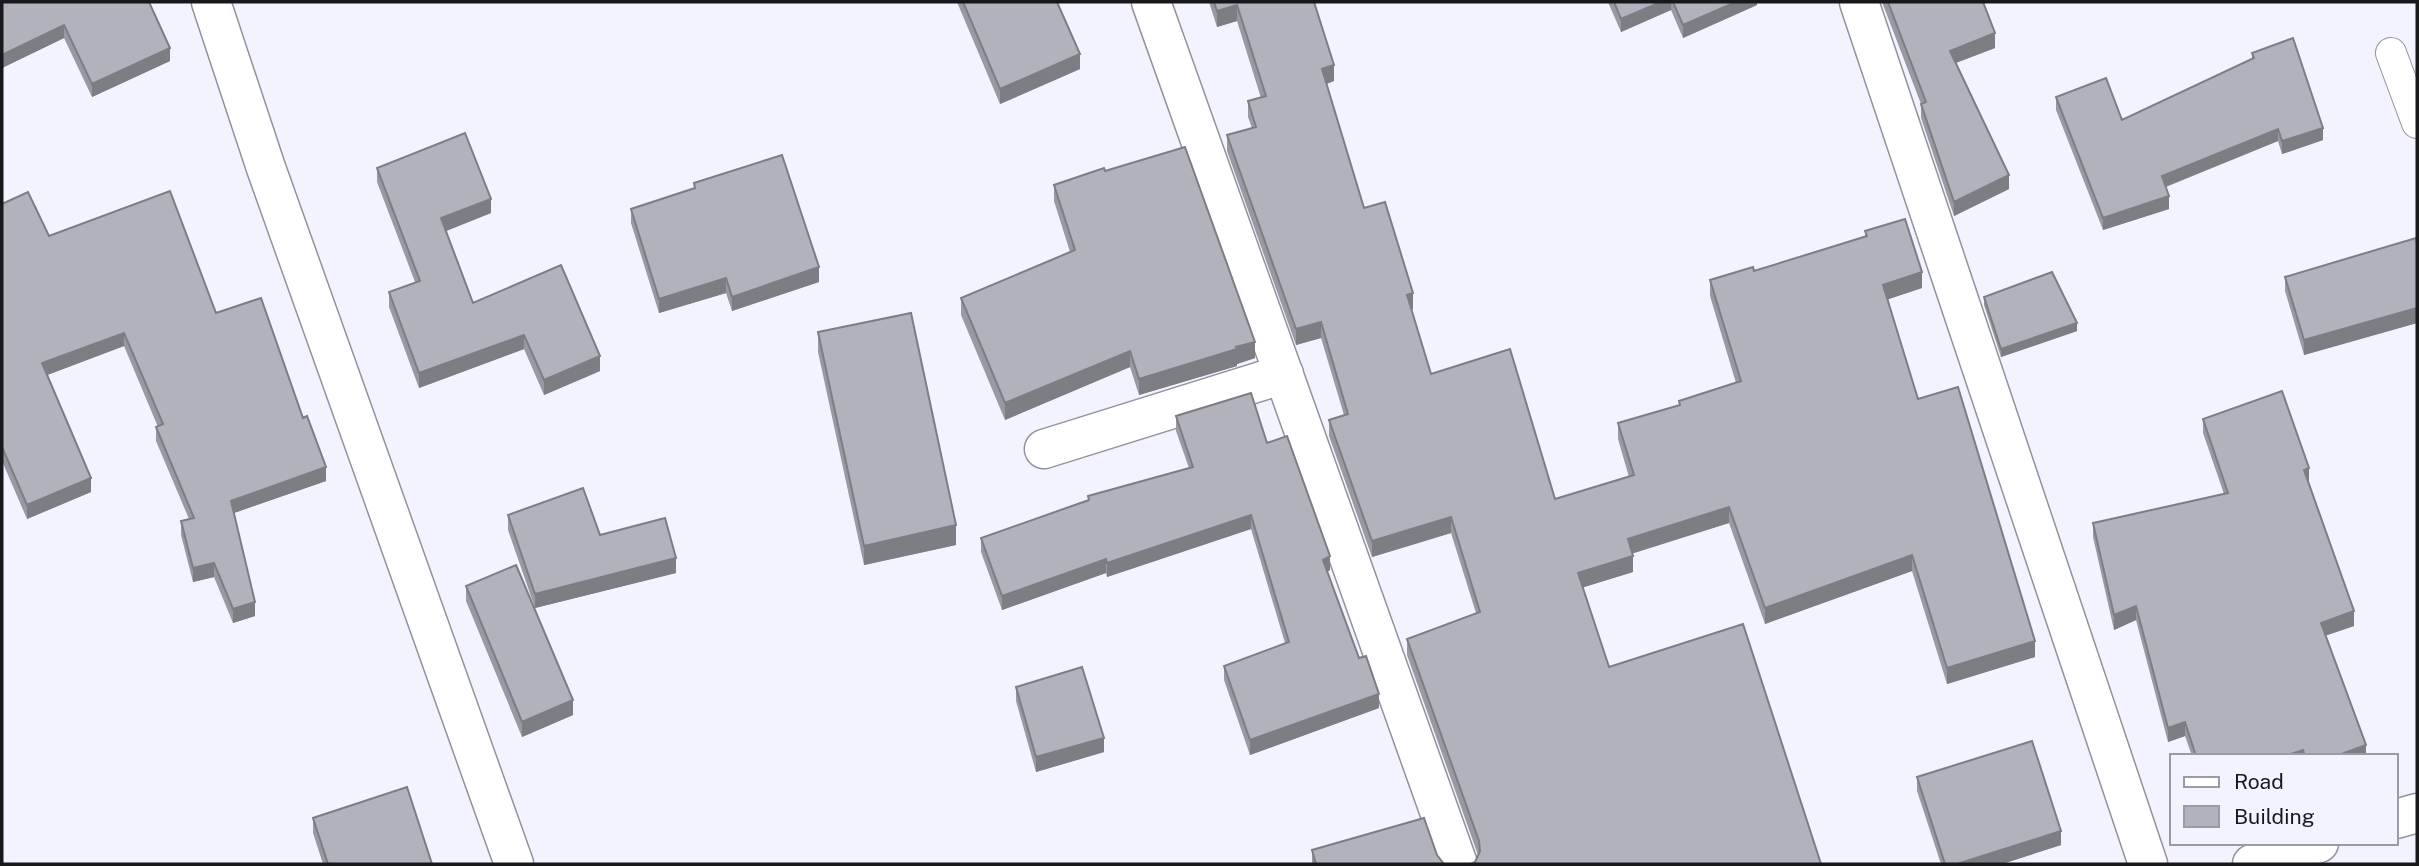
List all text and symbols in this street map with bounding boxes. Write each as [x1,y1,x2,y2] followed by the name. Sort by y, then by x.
[2170,754,2398,845] legend
[2234,769,2284,794] text: Road
[2234,804,2315,829] text: Building

